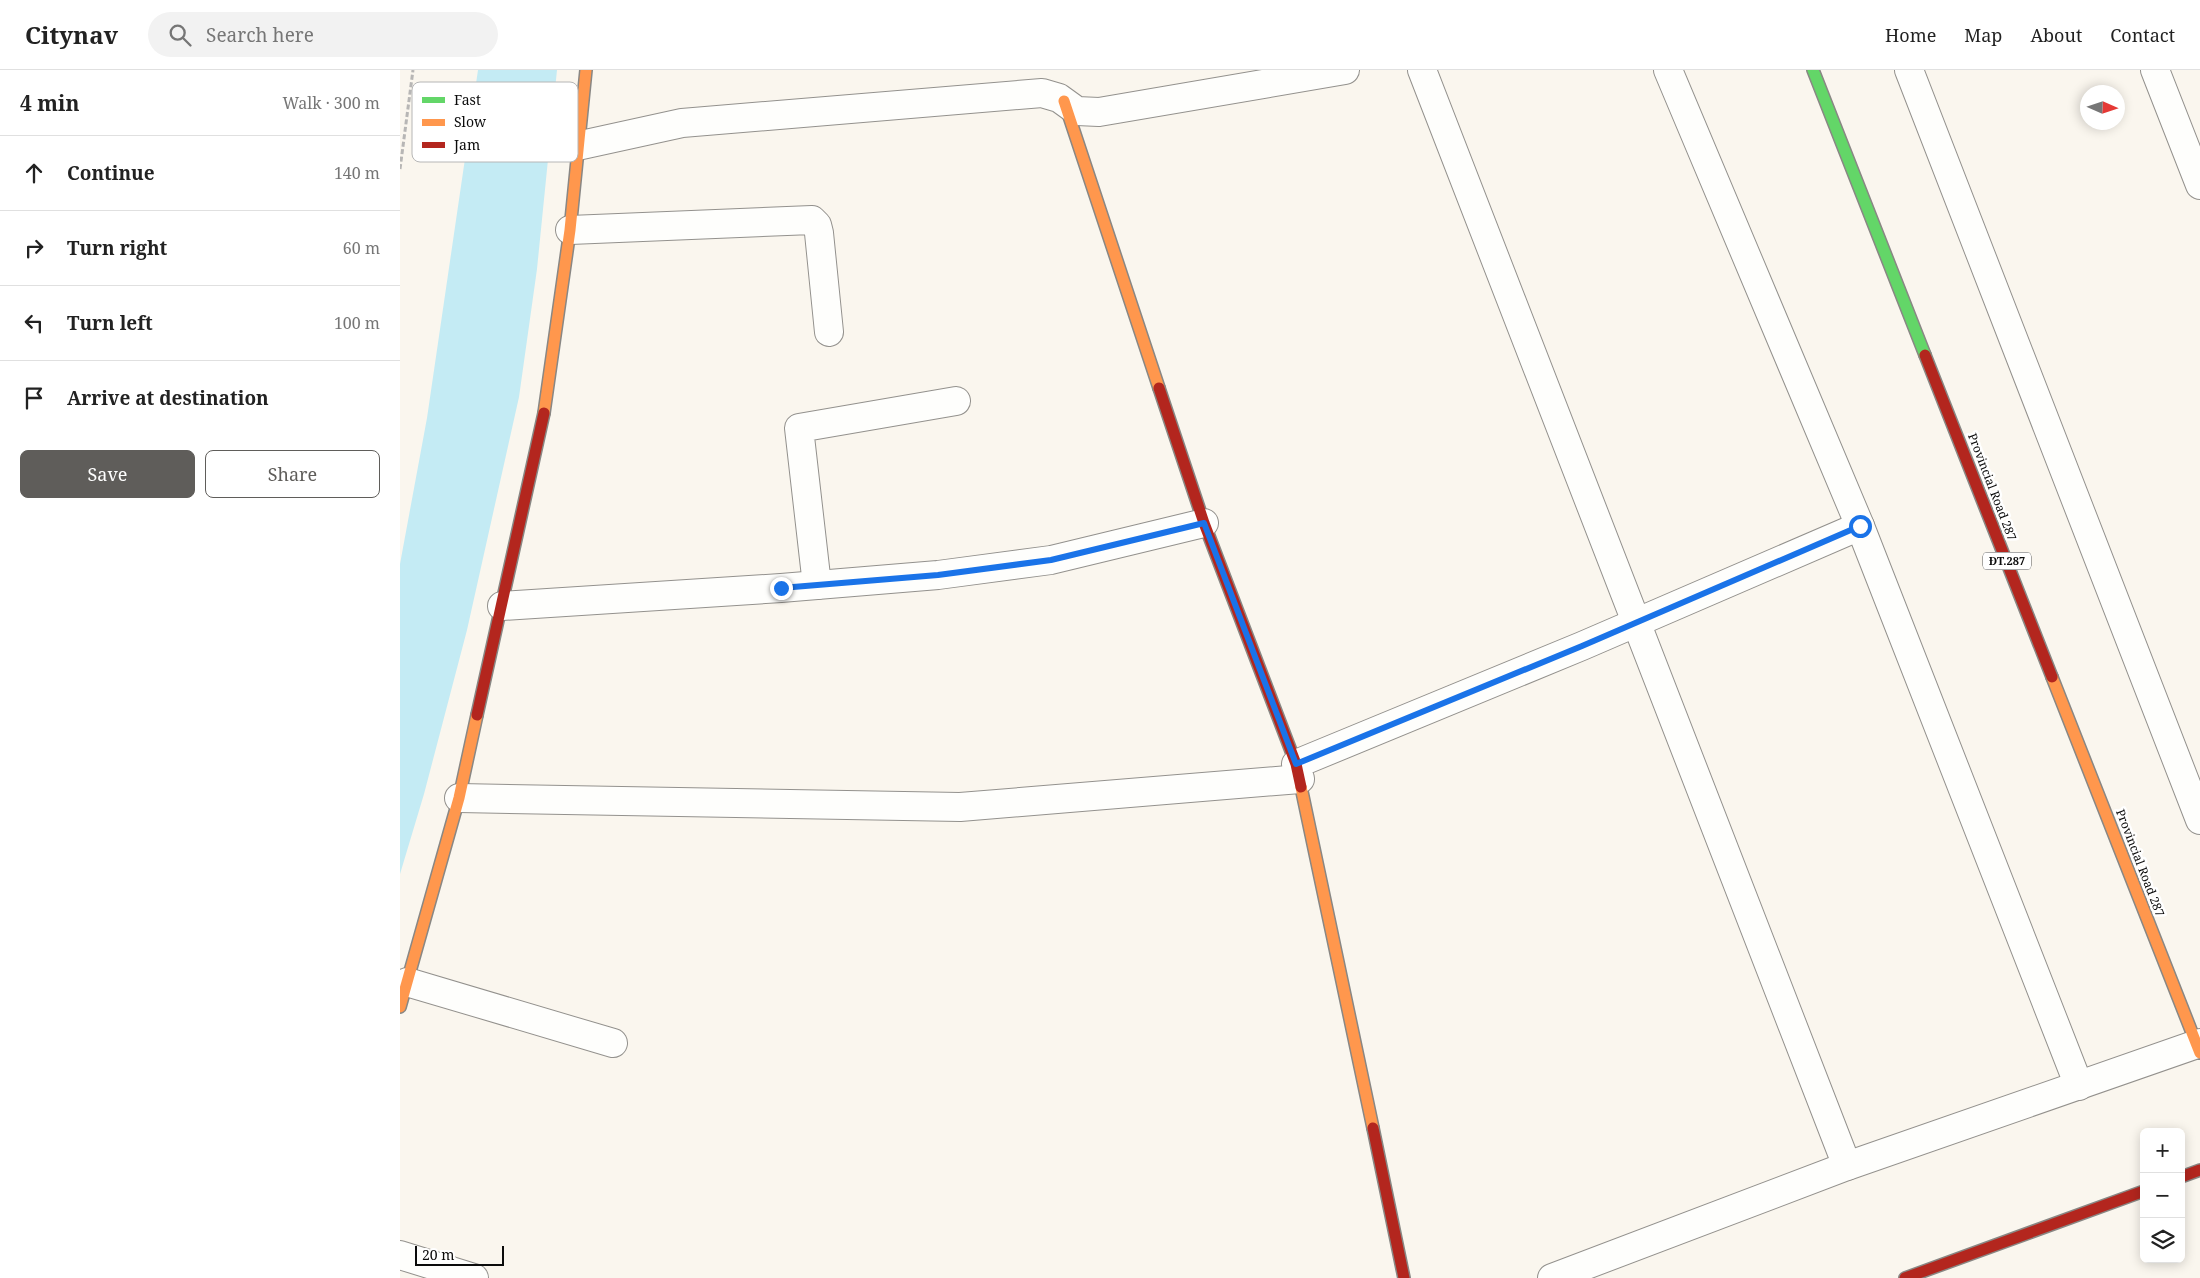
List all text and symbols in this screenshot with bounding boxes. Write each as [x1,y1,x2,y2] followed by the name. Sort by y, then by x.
[148,12,498,57] search box
[25,18,118,51] text: Citynav
[166,21,194,49] icon: search
[206,22,314,48] text: Search here
[1885,23,1936,47] text: Home
[1964,23,2002,47] text: Map
[2030,23,2082,47] text: About
[2110,23,2175,47] text: Contact
[412,82,578,162] legend
[2080,85,2125,130] north arrow
[20,89,79,117] text: 4 min
[454,90,481,109] text: Fast
[283,92,380,114] text: Walk · 300 m
[454,112,487,131] text: Slow
[453,135,480,154] text: Jam
[20,159,48,187] icon: ahead
[67,160,155,186] text: Continue
[334,162,380,184] text: 140 m
[20,234,48,262] icon: right
[67,235,167,261] text: Turn right
[343,237,380,259] text: 60 m
[20,309,48,337] icon: left
[67,310,153,336] text: Turn left
[334,312,380,334] text: 100 m
[20,384,48,412] icon: arrive
[67,385,269,411] text: Arrive at destination
[1964,431,2021,543] street label: Provincial Road 287
[20,450,195,498] button: Save
[205,450,380,498] button: Share
[1849,515,1872,538] route start
[1983,552,2031,570] road number: ĐT.287
[770,577,793,600] route end
[2112,807,2169,919] street label: Provincial Road 287
[2140,1128,2185,1263] map controls
[2140,1128,2185,1173] button: +
[2140,1173,2185,1218] button: −
[2140,1218,2185,1263] button: layers
[415,1243,504,1266] scale bar
[422,1245,455,1264] text: 20 m

